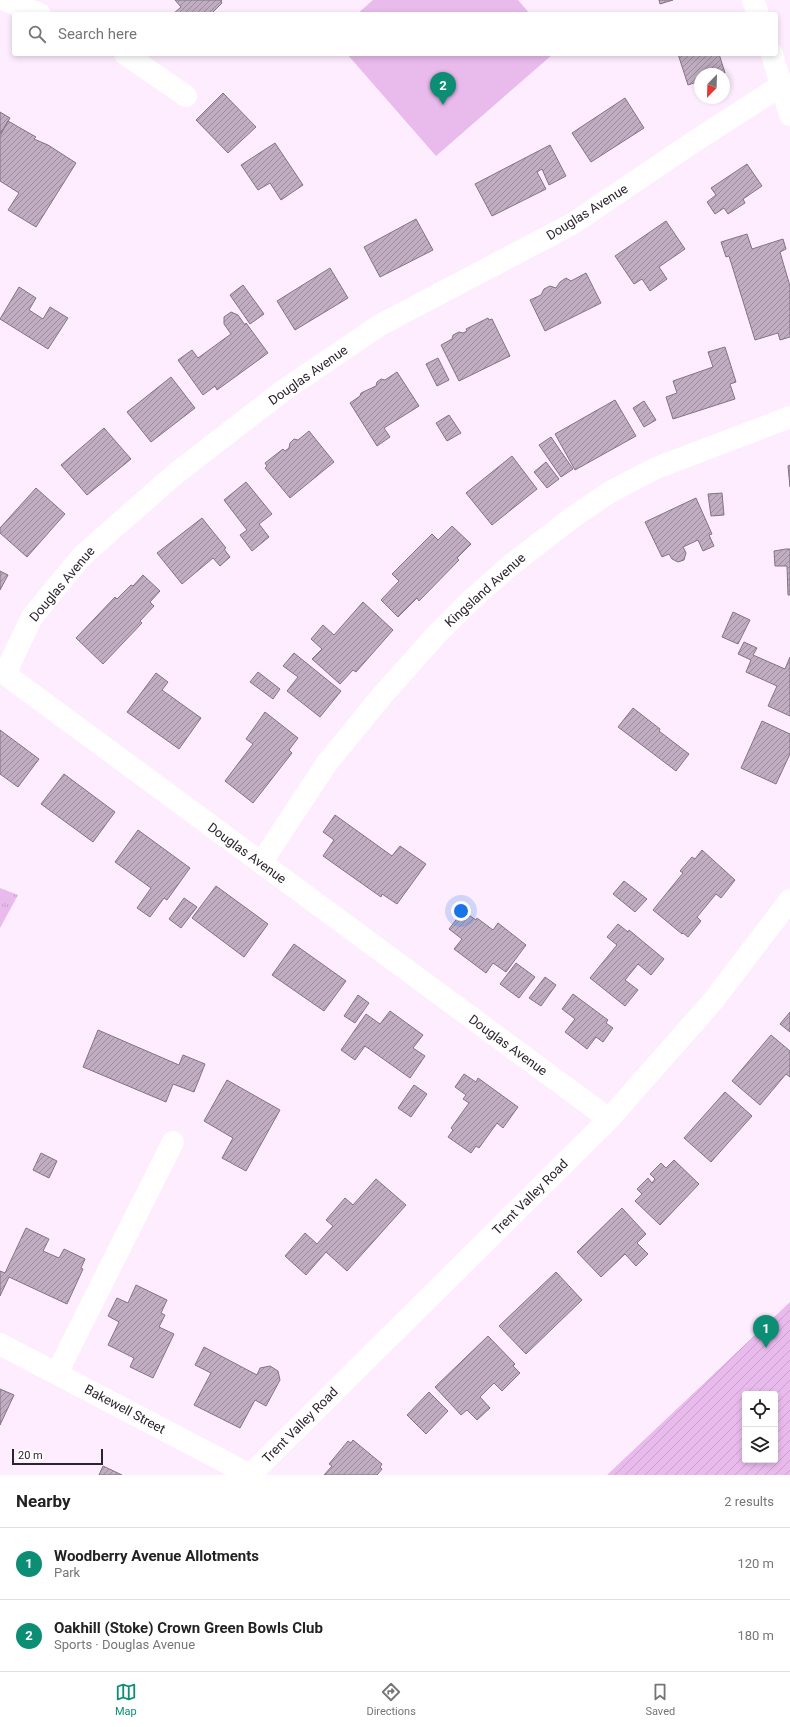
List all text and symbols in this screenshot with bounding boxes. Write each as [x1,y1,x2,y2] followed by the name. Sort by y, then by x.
[12,12,778,56] search box
[26,23,48,45] icon: search
[58,25,137,43] text: Search here
[694,68,730,104] north arrow
[430,72,456,105] pin: 2
[544,181,631,243] street label: Douglas Avenue
[266,342,351,408] street label: Douglas Avenue
[26,543,98,624] street label: Douglas Avenue
[442,550,528,630] street label: Kingsland Avenue
[205,820,289,886] street label: Douglas Avenue
[451,901,471,921] your location
[466,1012,550,1078] street label: Douglas Avenue
[489,1156,571,1238] street label: Trent Valley Road
[753,1315,779,1348] pin: 1
[82,1381,168,1437] street label: Bakewell Street
[259,1384,341,1466] street label: Trent Valley Road
[742,1391,778,1463] map controls
[742,1391,778,1427] button: locate
[742,1427,778,1463] button: layers
[12,1447,103,1466] scale bar
[18,1449,43,1462] text: 20 m
[16,1491,71,1511] text: Nearby
[724,1494,774,1509] text: 2 results
[54,1547,259,1565] text: Woodberry Avenue Allotments
[25,1556,33,1571] text: 1
[737,1556,774,1571] text: 120 m
[54,1565,80,1580] text: Park
[54,1619,323,1637] text: Oakhill (Stoke) Crown Green Bowls Club
[25,1628,33,1643] text: 2
[737,1628,774,1643] text: 180 m
[54,1637,195,1652] text: Sports · Douglas Avenue
[115,1681,137,1718] tab: Map
[366,1681,416,1718] tab: Directions
[645,1681,675,1718] tab: Saved

